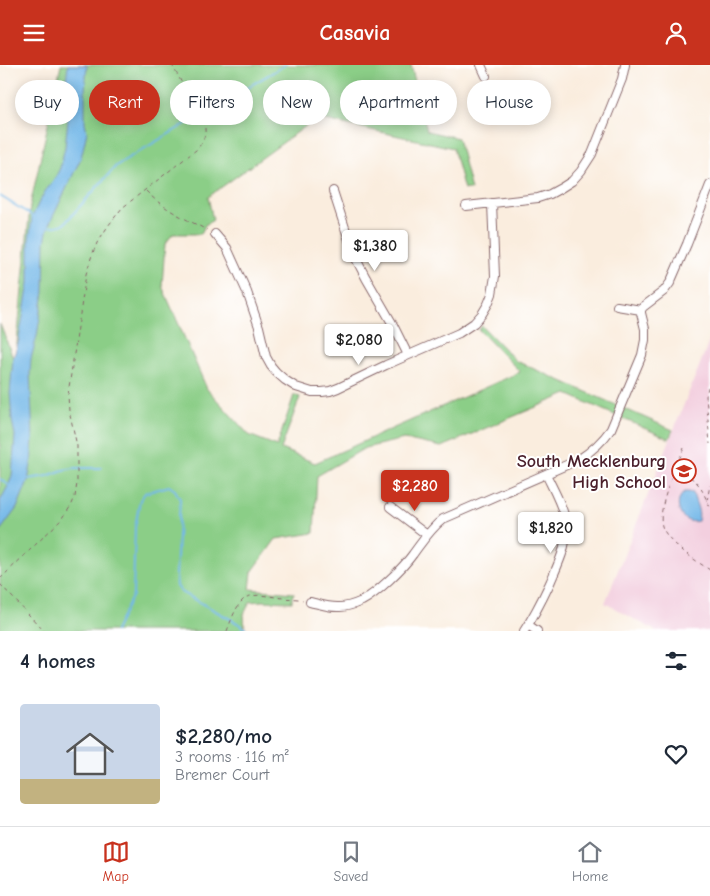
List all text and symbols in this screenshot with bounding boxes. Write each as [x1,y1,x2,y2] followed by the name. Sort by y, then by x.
[20,19,48,47] icon: menu
[662,19,690,47] icon: person
[320,20,390,46] text: Casavia
[15,80,79,125] chip: Buy
[89,80,160,125] chip: Rent
[170,80,253,125] chip: Filters
[263,80,330,125] chip: New
[340,80,457,125] chip: Apartment
[467,80,551,125] chip: House
[334,229,416,272] pin: $1,380
[353,237,397,255] text: $1,380
[318,323,400,366] pin: $2,080
[335,331,383,349] text: $2,080
[517,451,666,493] place label: South Mecklenburg High School
[671,458,697,484] school or university icon: South Mecklenburg High School
[374,469,456,512] pin: $2,280
[392,477,438,495] text: $2,280
[510,511,592,554] pin: $1,820
[529,519,573,537] text: $1,820
[662,647,690,675] icon: filters
[20,649,95,673] text: 4 homes
[60,724,120,784] icon: home
[175,724,272,748] text: $2,280/mo
[662,740,690,768] icon: heart
[175,748,289,766] text: 3 rooms · 116 m²
[175,766,269,784] text: Bremer Court
[102,838,130,885] tab: Map
[333,838,368,885] tab: Saved
[572,838,608,885] tab: Home

